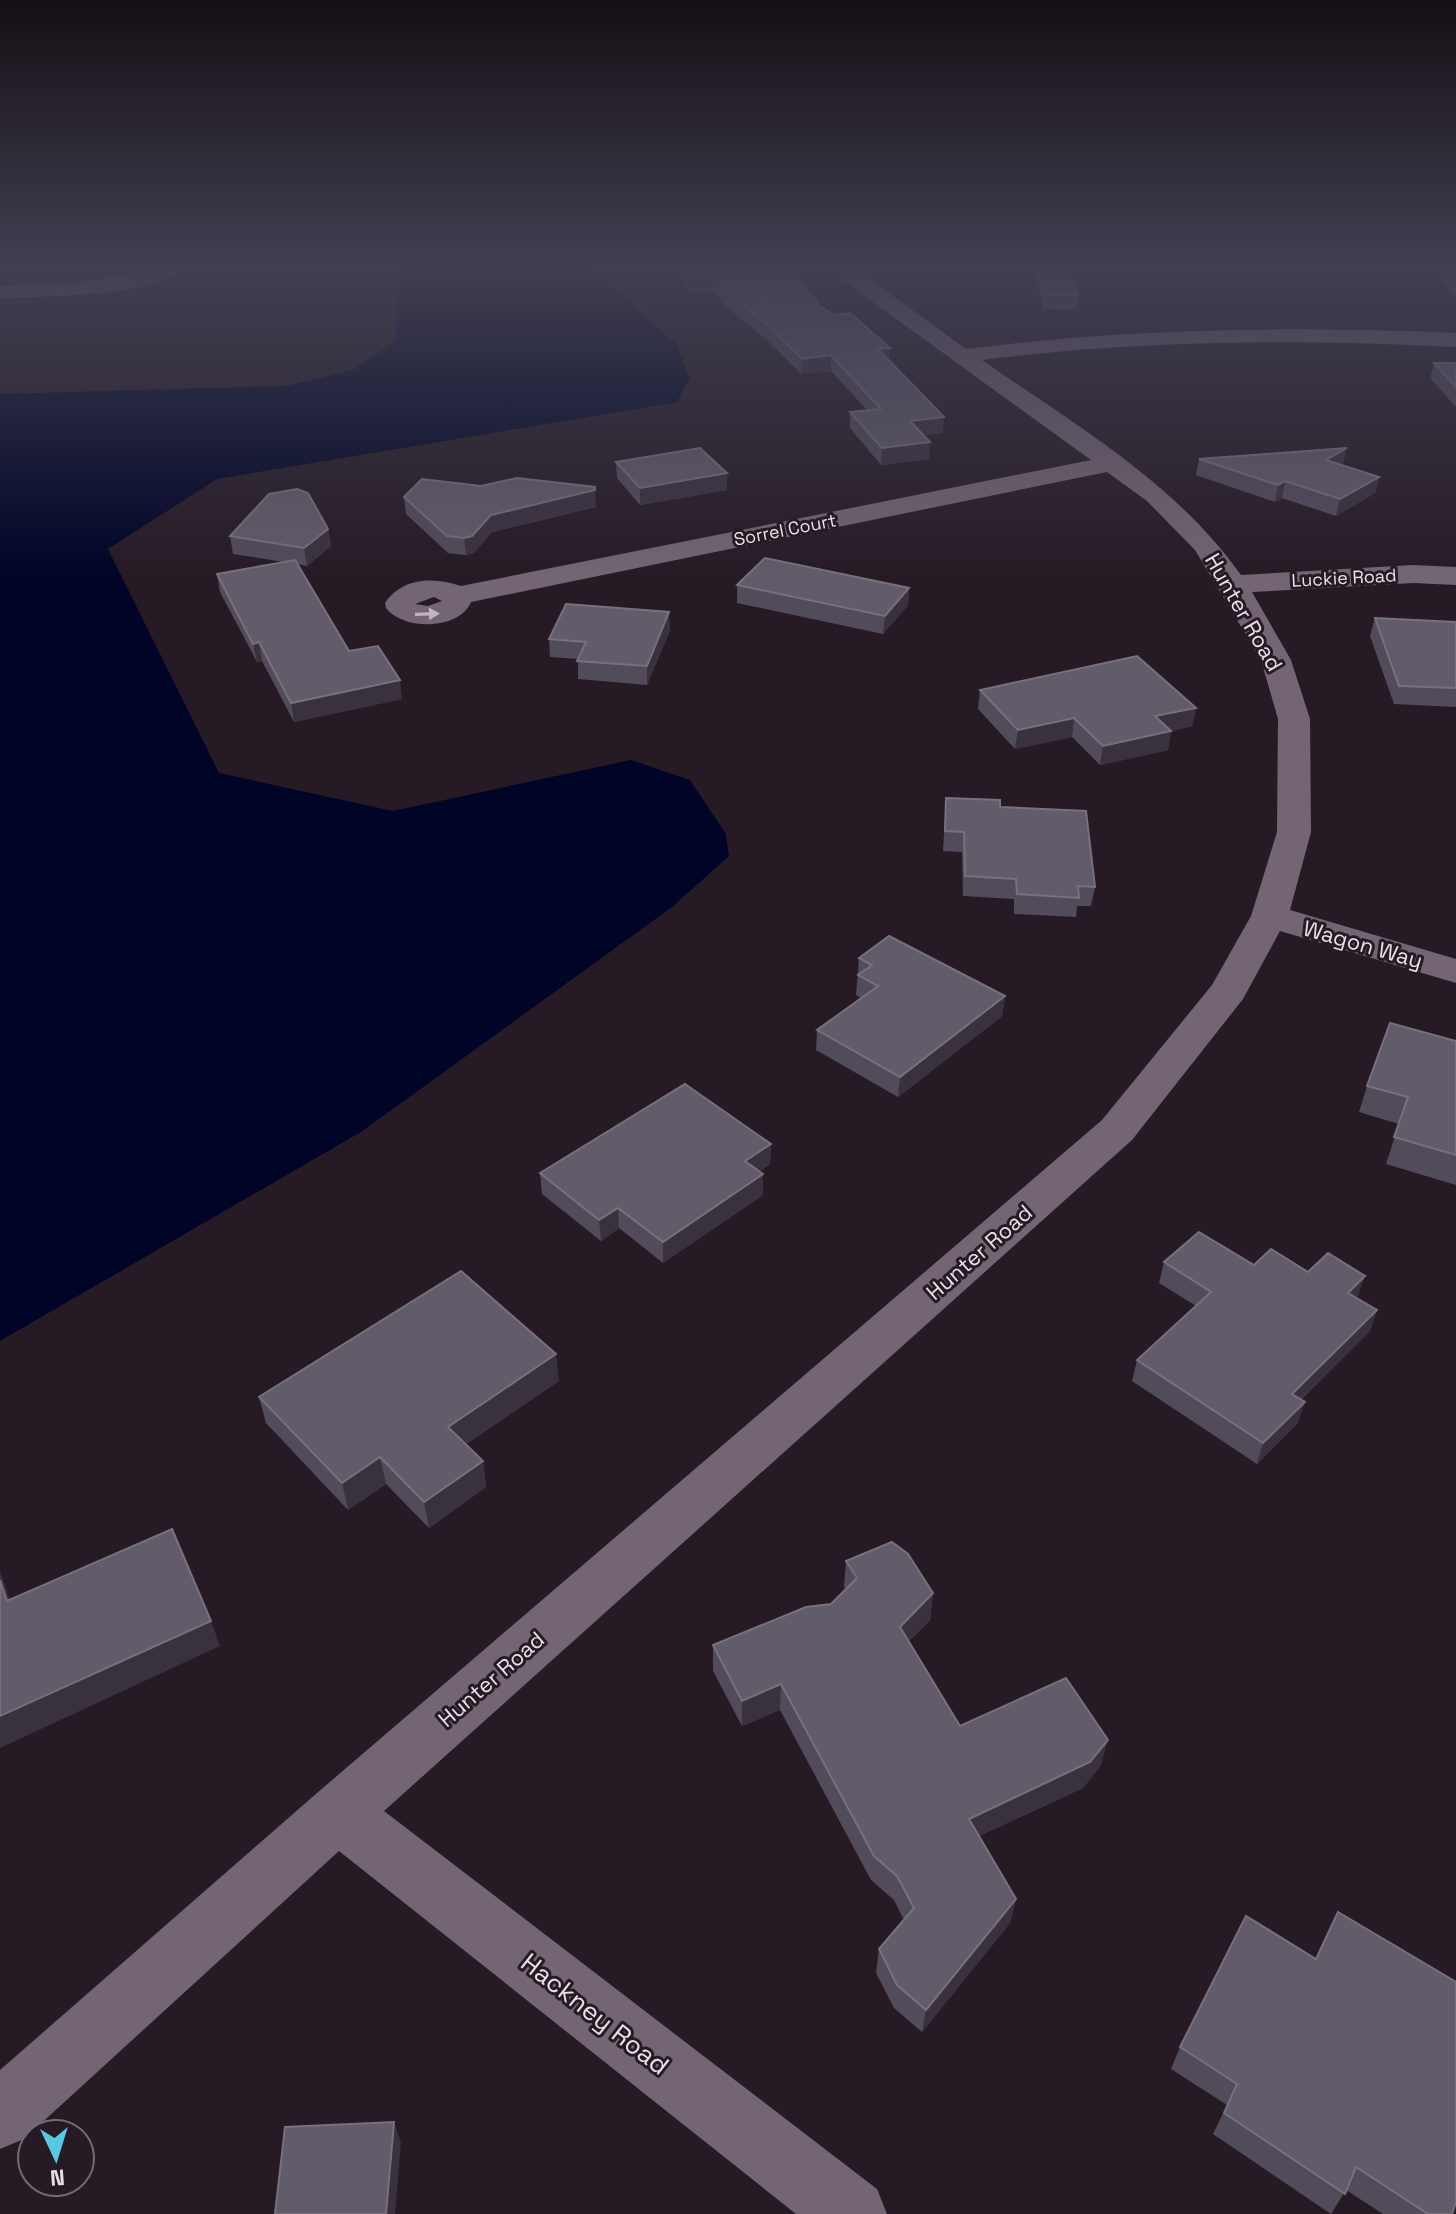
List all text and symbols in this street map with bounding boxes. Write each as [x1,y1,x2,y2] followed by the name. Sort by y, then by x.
[732,508,838,551] street label: Sorrel Court
[1199,548,1289,676] street label: Hunter Road
[1291,563,1397,592] street label: Luckie Road
[415,607,441,620] one-way arrow
[1300,914,1426,974] street label: Wagon Way
[920,1198,1038,1306] street label: Hunter Road
[432,1625,550,1733] street label: Hunter Road
[514,1946,676,2082] street label: Hackney Road
[16,2118,96,2198] north arrow
[49,2163,66,2192] text: N

